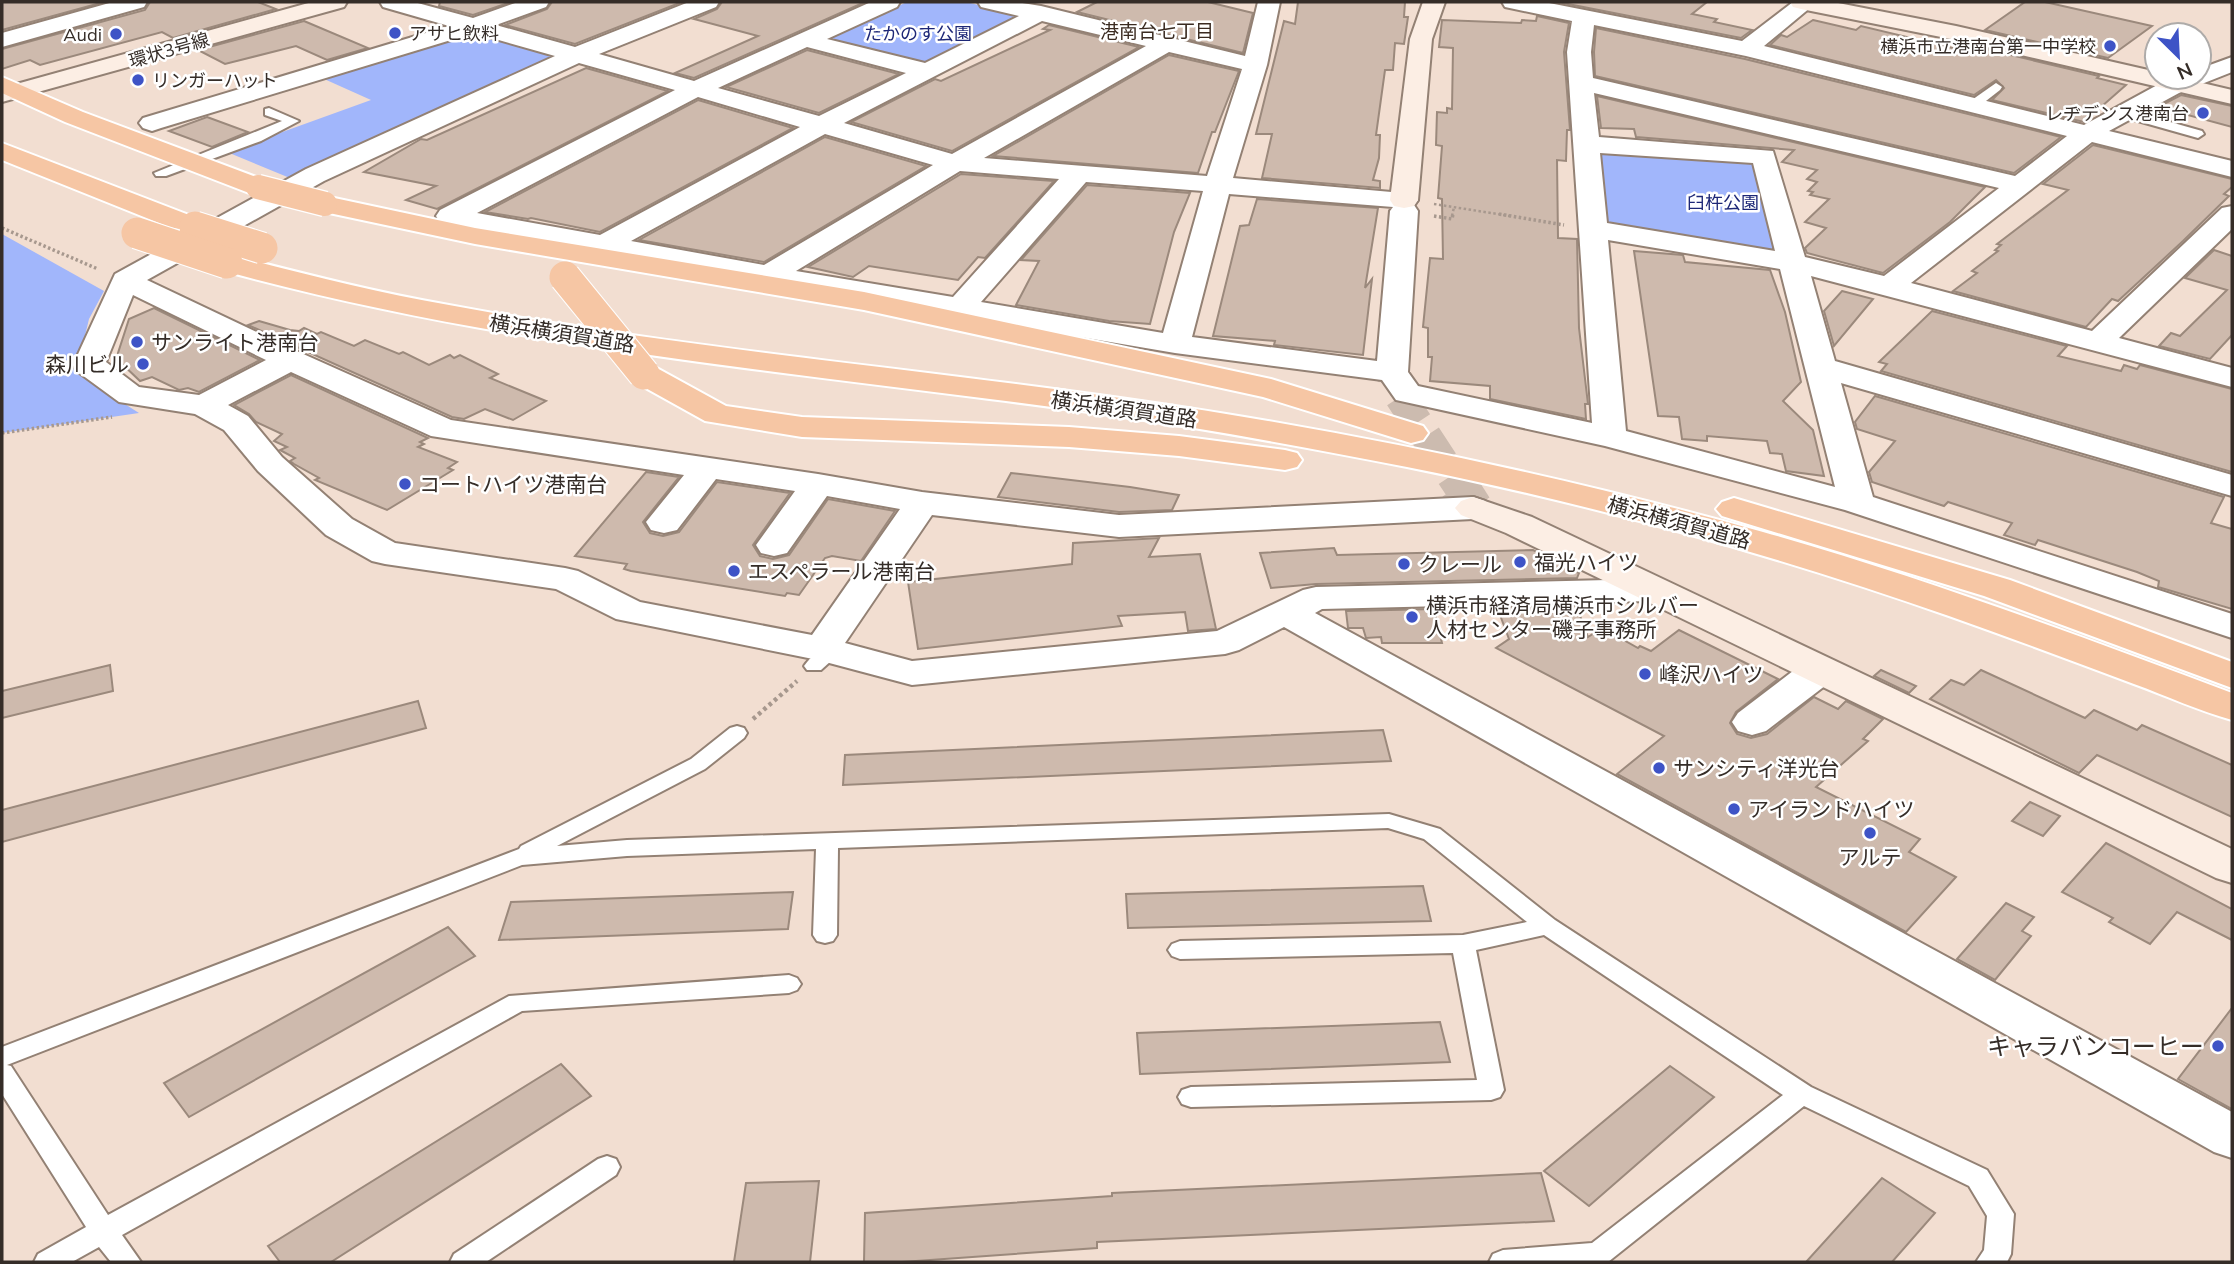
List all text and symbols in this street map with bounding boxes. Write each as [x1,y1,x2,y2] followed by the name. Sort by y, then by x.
[1100,19,1214,43] district label: 港南台七丁目
[2143,21,2213,91] north arrow
[409,22,499,45] place label: アサヒ飲料
[864,22,972,45] park label: たかのす公園
[63,23,102,46] place label: Audi
[387,25,403,41] marker: アサヒ飲料
[108,26,124,42] marker: Audi
[126,28,212,72] street label: 環状3号線
[1880,35,2096,58] place label: 横浜市立港南台第一中学校
[2102,38,2118,54] marker: 横浜市立港南台第一中学校
[2173,58,2196,85] text: N
[152,69,278,92] place label: リンガーハット
[130,72,146,88] marker: リンガーハット
[2045,102,2189,125] place label: レヂデンス港南台
[2195,105,2211,121] marker: レヂデンス港南台
[1687,191,1759,214] park label: 臼杵公園
[487,309,637,357] street label: 横浜横須賀道路
[151,329,319,355] place label: サンライト港南台
[129,334,145,350] marker: サンライト港南台
[45,351,129,377] place label: 森川ビル
[135,356,151,372] marker: 森川ビル
[1049,386,1199,432] street label: 横浜横須賀道路
[419,471,608,497] place label: コートハイツ港南台
[397,476,413,492] marker: コートハイツ港南台
[1605,490,1753,554] street label: 横浜横須賀道路
[1534,549,1639,575] place label: 福光ハイツ
[1418,551,1502,577] place label: クレール
[1512,554,1528,570] marker: 福光ハイツ
[1396,556,1412,572] marker: クレール
[748,558,936,584] place label: エスペラール港南台
[726,563,742,579] marker: エスペラール港南台
[1426,592,1699,642] place label: 横浜市経済局横浜市シルバー 人材センター磯子事務所
[1404,609,1420,625] marker: 横浜市経済局横浜市シルバー 人材センター磯子事務所
[1659,661,1764,687] place label: 峰沢ハイツ
[1637,666,1653,682] marker: 峰沢ハイツ
[1673,755,1840,781] place label: サンシティ洋光台
[1651,760,1667,776] marker: サンシティ洋光台
[1748,796,1915,822] place label: アイランドハイツ
[1726,801,1742,817] marker: アイランドハイツ
[1862,825,1878,841] marker: アルテ
[1839,844,1901,870] place label: アルテ
[1987,1031,2204,1061] place label: キャラバンコーヒー
[2210,1038,2226,1054] marker: キャラバンコーヒー

